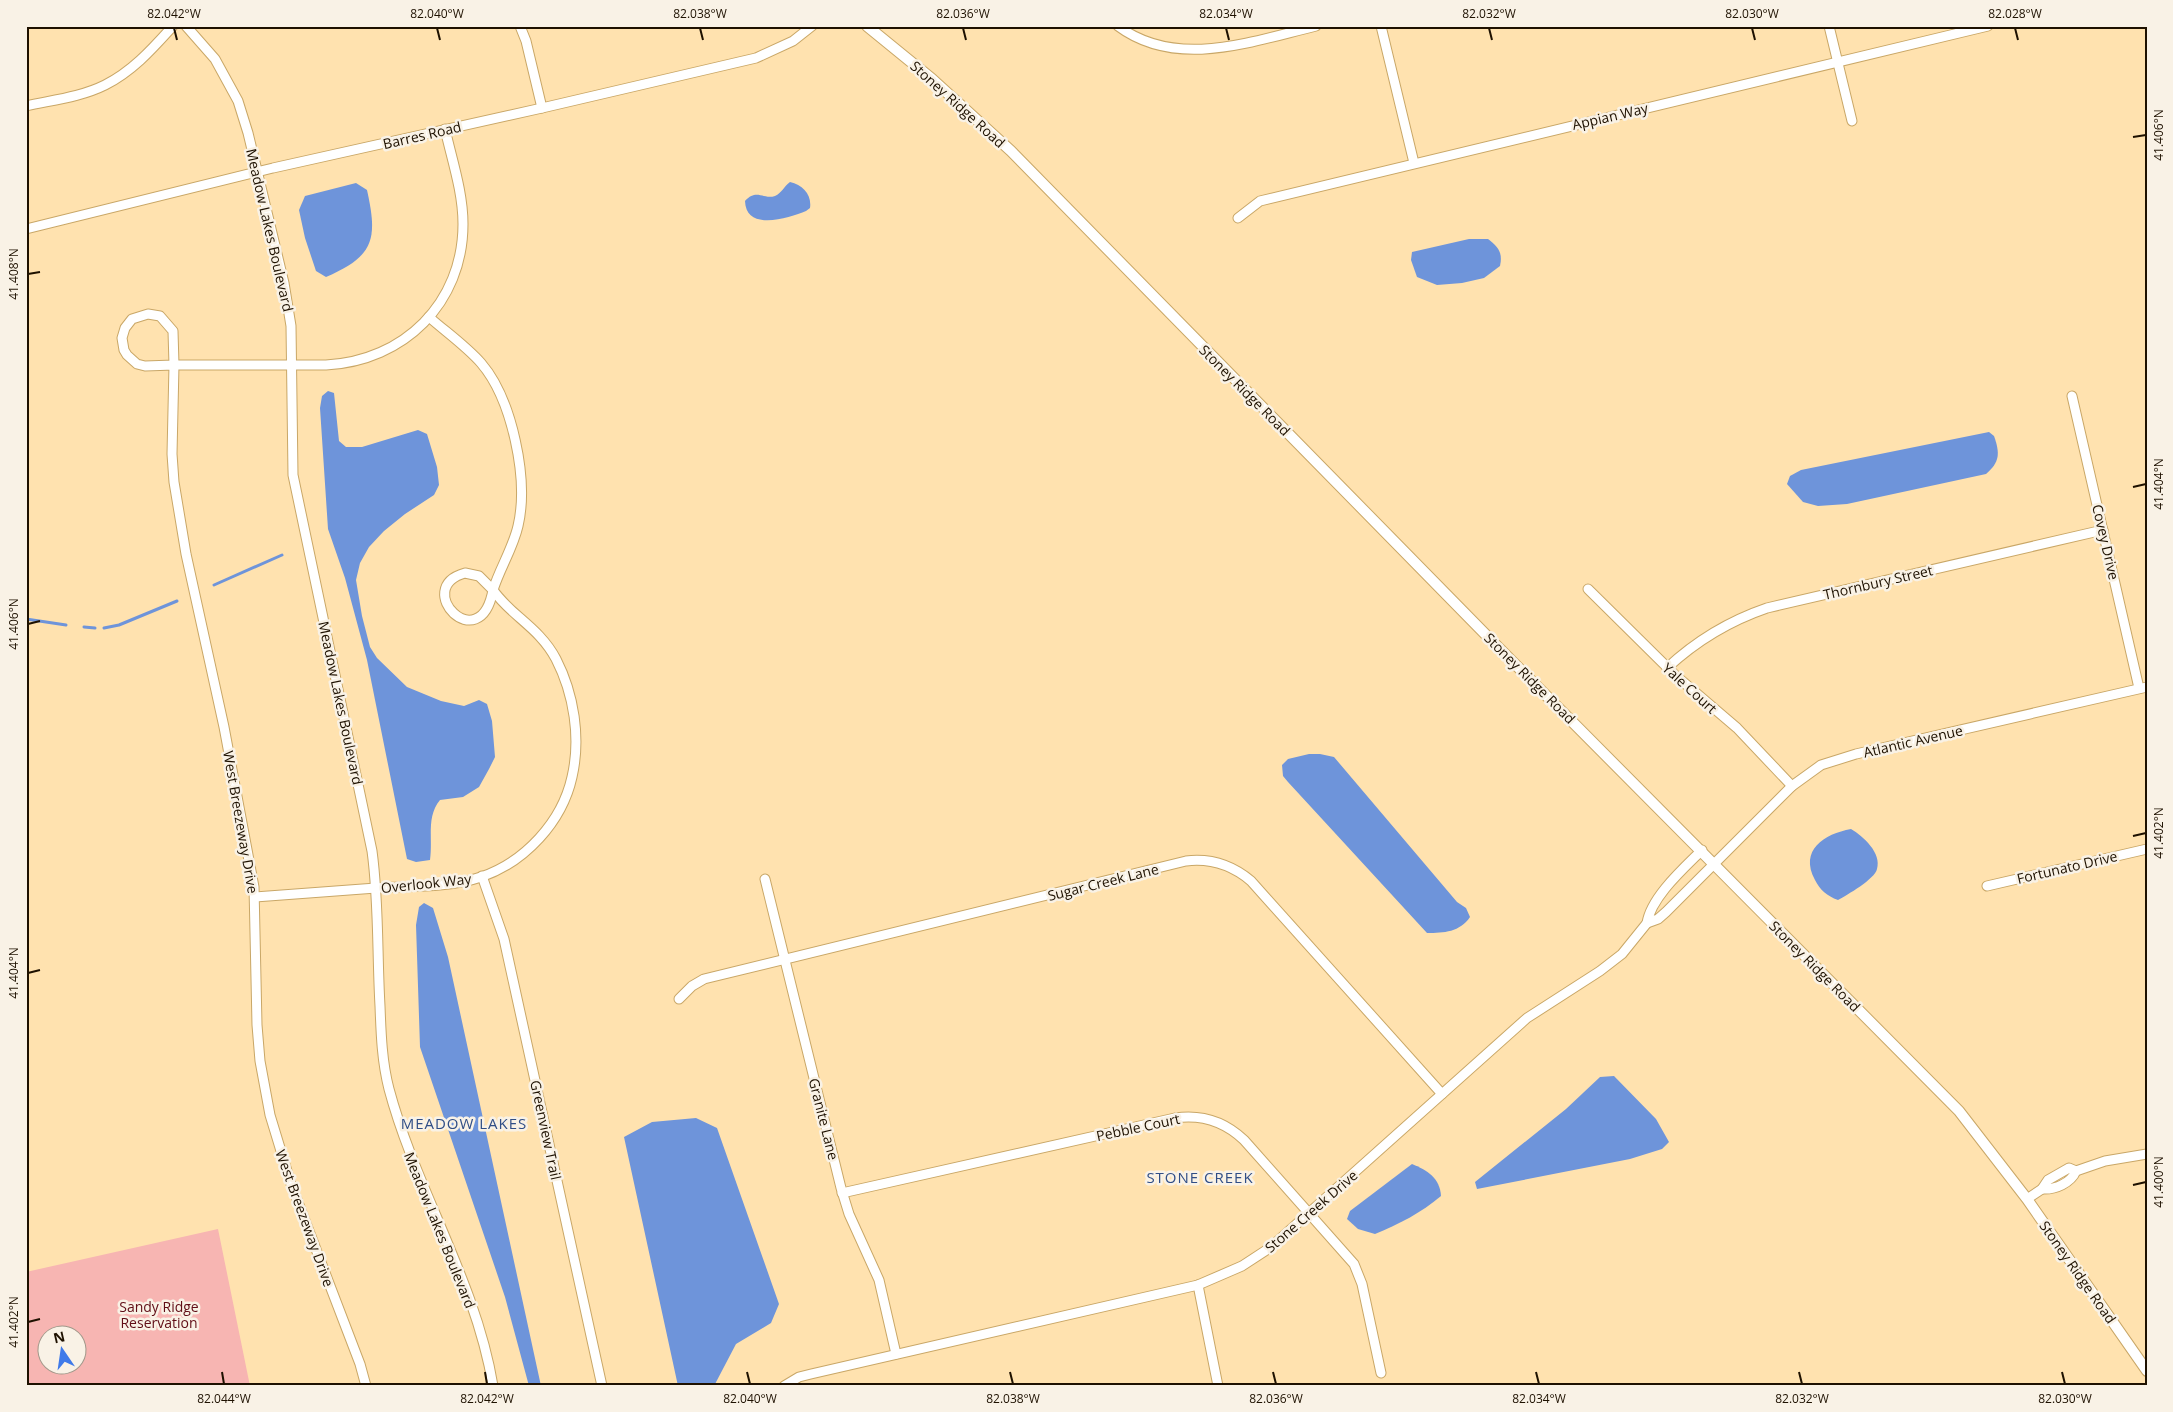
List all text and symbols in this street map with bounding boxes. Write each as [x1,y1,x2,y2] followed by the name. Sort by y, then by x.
[147,5,201,22] text: 82.042°W
[410,5,464,22] text: 82.040°W
[673,5,727,22] text: 82.038°W
[936,5,990,22] text: 82.036°W
[1199,5,1253,22] text: 82.034°W
[1462,5,1516,22] text: 82.032°W
[1725,5,1779,22] text: 82.030°W
[1988,5,2042,22] text: 82.028°W
[907,56,1009,152] street label: Stoney Ridge Road
[1570,98,1651,134] street label: Appian Way
[2150,109,2167,161] text: 41.406°N
[381,117,463,153] street label: Barres Road
[242,147,298,313] street label: Meadow Lakes Boulevard
[5,248,22,300] text: 41.408°N
[1195,340,1295,440] street label: Stoney Ridge Road
[2150,458,2167,510] text: 41.404°N
[2088,502,2124,582] street label: Covey Drive
[1821,560,1935,604] street label: Thornbury Street
[5,598,22,650] text: 41.406°N
[314,619,368,787] street label: Meadow Lakes Boulevard
[1480,628,1580,728] street label: Stoney Ridge Road
[1659,658,1721,718] street label: Yale Court
[1861,720,1965,762] street label: Atlantic Avenue
[219,749,263,895] street label: West Breezeway Drive
[2150,807,2167,859] text: 41.402°N
[2015,846,2119,888] street label: Fortunato Drive
[1045,859,1161,905] street label: Sugar Creek Lane
[380,869,473,897] street label: Overlook Way
[1765,916,1865,1016] street label: Stoney Ridge Road
[5,947,22,999] text: 41.404°N
[805,1076,843,1162] street label: Granite Lane
[526,1078,566,1182] street label: Greenview Trail
[1094,1109,1182,1145] street label: Pebble Court
[401,1113,527,1133] district label: MEADOW LAKES
[271,1147,339,1289] street label: West Breezeway Drive
[400,1149,480,1311] street label: Meadow Lakes Boulevard
[2150,1156,2167,1208] text: 41.400°N
[1261,1165,1361,1256] street label: Stone Creek Drive
[1146,1167,1254,1187] district label: STONE CREEK
[2035,1217,2121,1327] street label: Stoney Ridge Road
[5,1296,22,1348] text: 41.402°N
[119,1297,199,1332] park label: Sandy Ridge Reservation
[38,1324,88,1374] north arrow
[51,1326,67,1347] text: N
[197,1390,251,1407] text: 82.044°W
[460,1390,514,1407] text: 82.042°W
[723,1390,777,1407] text: 82.040°W
[986,1390,1040,1407] text: 82.038°W
[1249,1390,1303,1407] text: 82.036°W
[1512,1390,1566,1407] text: 82.034°W
[1775,1390,1829,1407] text: 82.032°W
[2038,1390,2092,1407] text: 82.030°W

